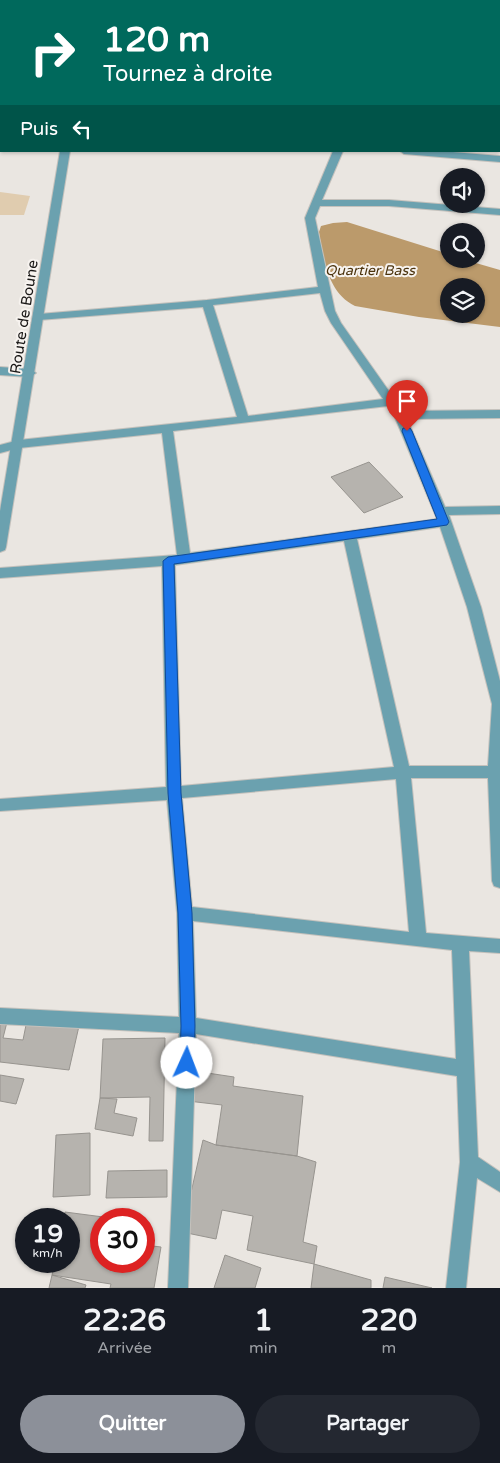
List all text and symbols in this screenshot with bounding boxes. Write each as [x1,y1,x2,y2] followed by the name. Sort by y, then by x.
[103,19,210,61] text: 120 m
[20,20,85,85] icon: right
[103,61,272,87] text: Tournez à droite
[68,115,96,143] icon: left
[20,118,58,140] text: Puis
[440,168,485,323] map controls
[440,168,485,213] button: sound
[440,223,485,268] button: search
[6,259,42,375] street label: Route de Boune
[325,262,416,279] water label: Quartier Bass
[440,278,485,323] button: layers
[386,380,428,431] pin
[393,387,421,415] icon: arrive
[160,1036,212,1088] position arrow
[90,1208,155,1273] speed limit sign: 30
[32,1219,63,1249] text: 19
[32,1246,63,1260] text: km/h
[83,1302,166,1339] text: 22:26
[254,1302,273,1339] text: 1
[361,1302,417,1339] text: 220
[97,1338,152,1358] text: Arrivée
[249,1338,278,1358] text: min
[381,1338,396,1358] text: m
[20,1395,245,1453] button: Quitter
[255,1395,480,1453] button: Partager

